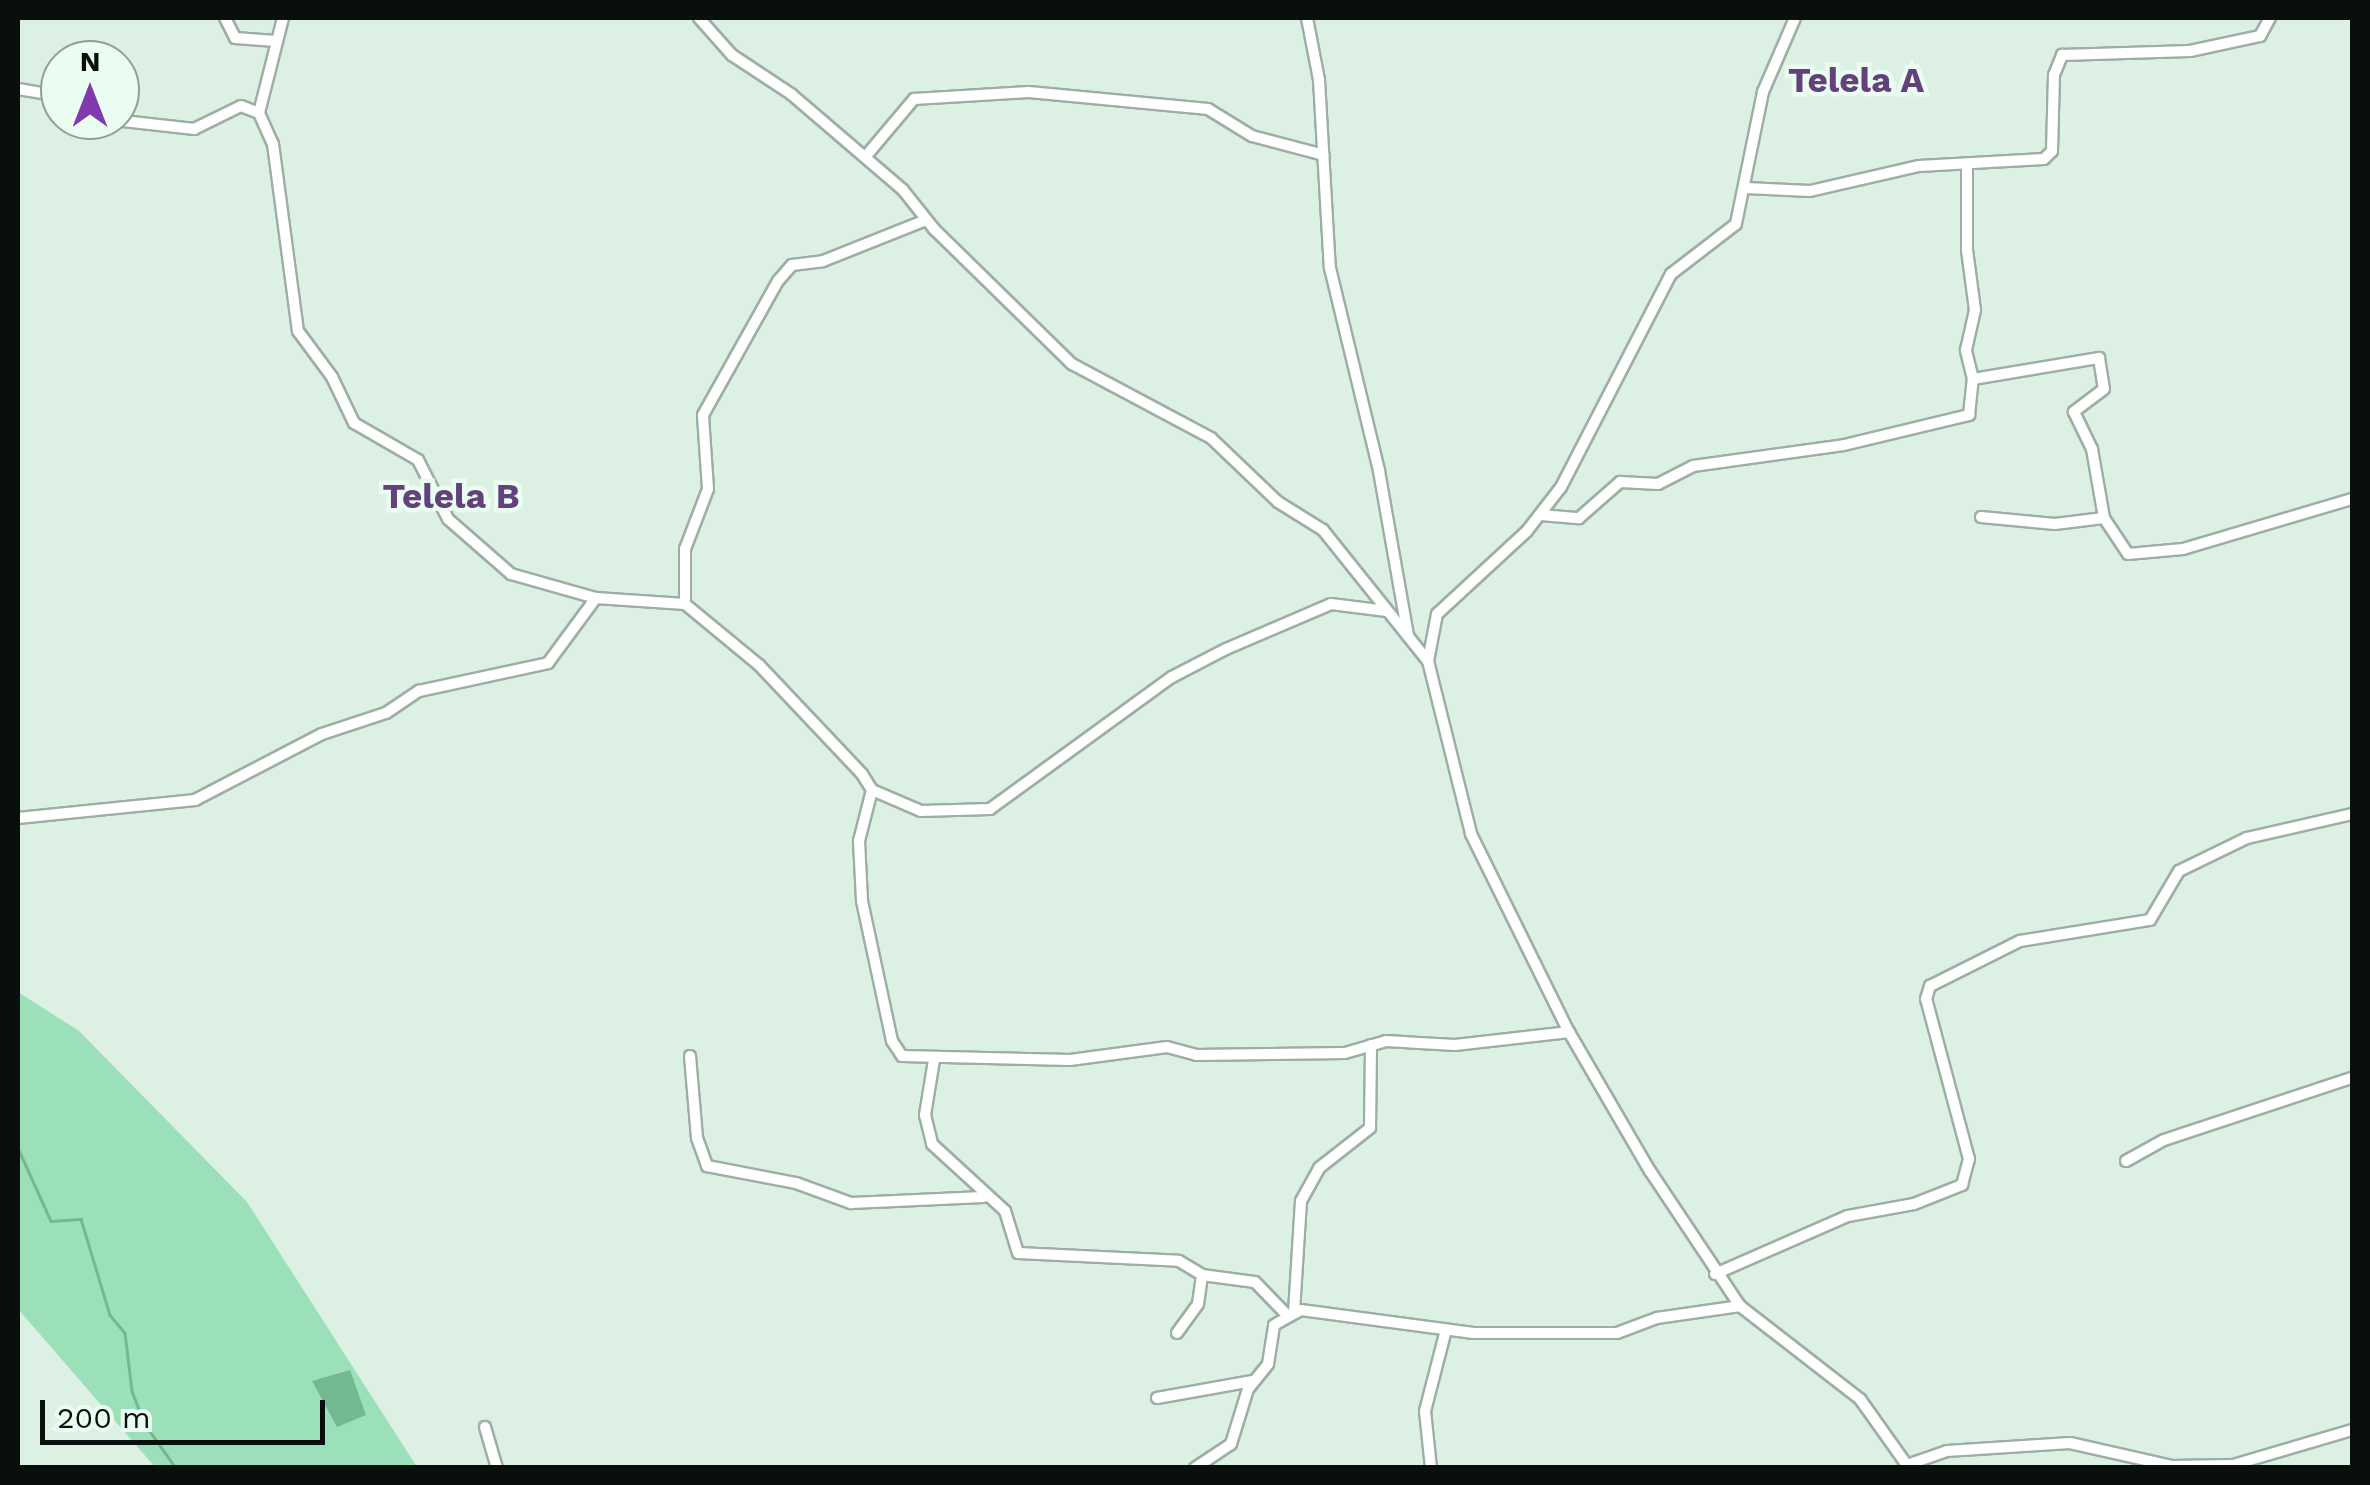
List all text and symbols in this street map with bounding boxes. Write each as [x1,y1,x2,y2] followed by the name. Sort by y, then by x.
[40,40,140,140] north arrow
[80,45,100,78] text: N
[1787,59,1925,101] district label: Telela A
[382,475,520,517] district label: Telela B
[45,1380,330,1442] scale bar
[57,1400,151,1435] text: 200 m

